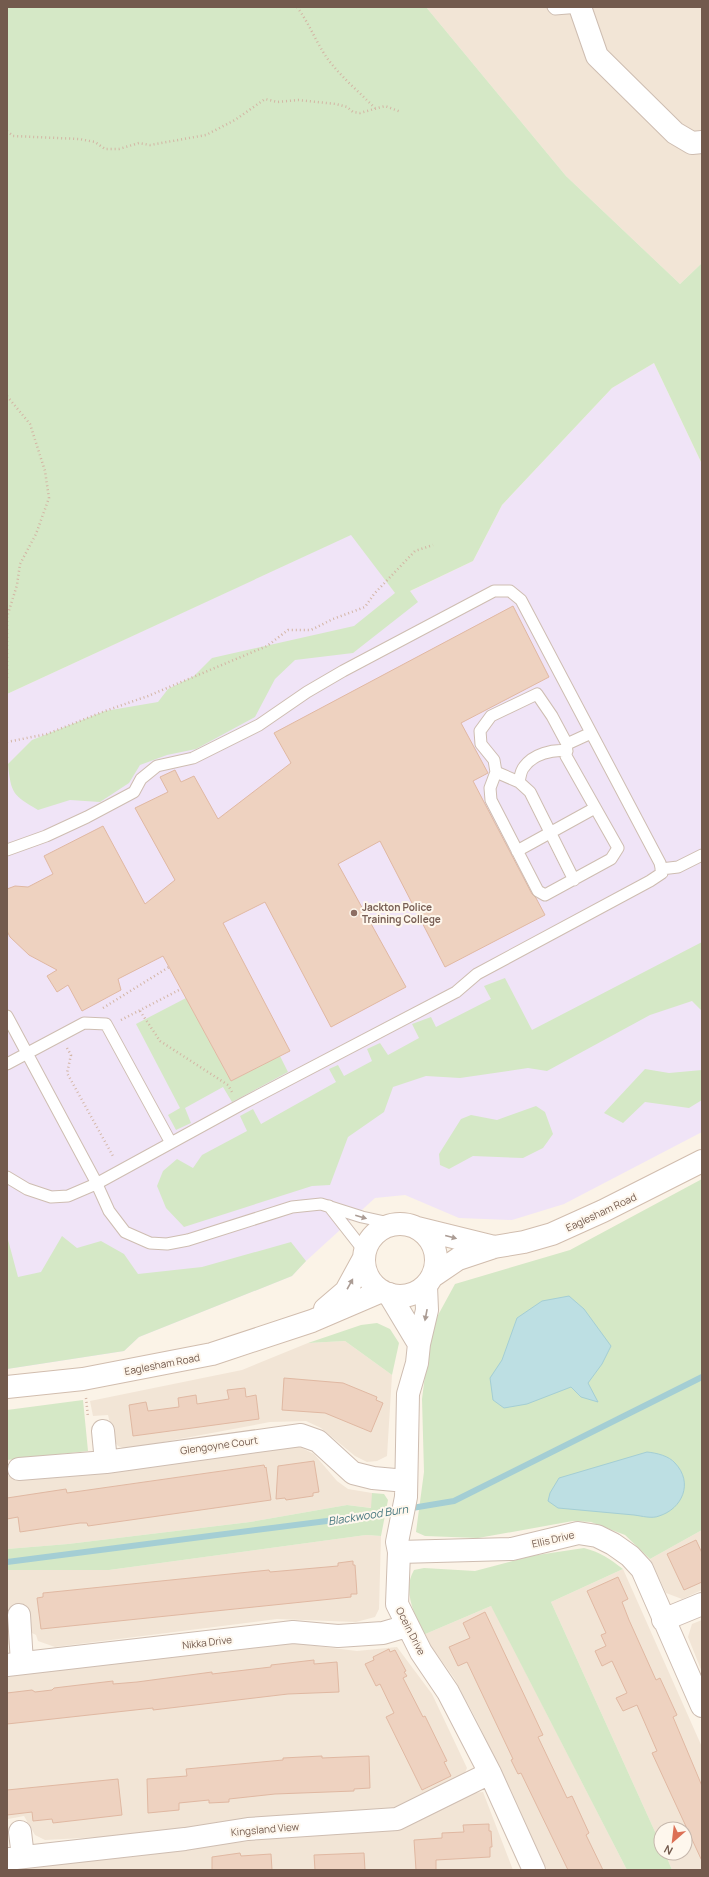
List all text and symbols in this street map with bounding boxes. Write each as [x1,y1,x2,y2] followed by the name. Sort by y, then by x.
[362,900,441,926] place label: Jackton Police Training College
[349,908,359,918] marker: Jackton Police Training College
[563,1190,639,1234] street label: Eaglesham Road
[356,1214,368,1220] one-way arrow
[446,1234,458,1240] one-way arrow
[346,1278,353,1290] one-way arrow
[422,1309,428,1321] one-way arrow
[123,1350,201,1378] street label: Eaglesham Road
[179,1433,259,1457] street label: Glengoyne Court
[327,1501,409,1528] water label: Blackwood Burn
[530,1527,576,1551] street label: Ellis Drive
[393,1605,429,1658] street label: Ocein Drive
[181,1632,233,1652] street label: Nikka Drive
[230,1819,300,1839] street label: Kingsland View
[653,1821,693,1861] north arrow
[661,1842,675,1859] text: N

